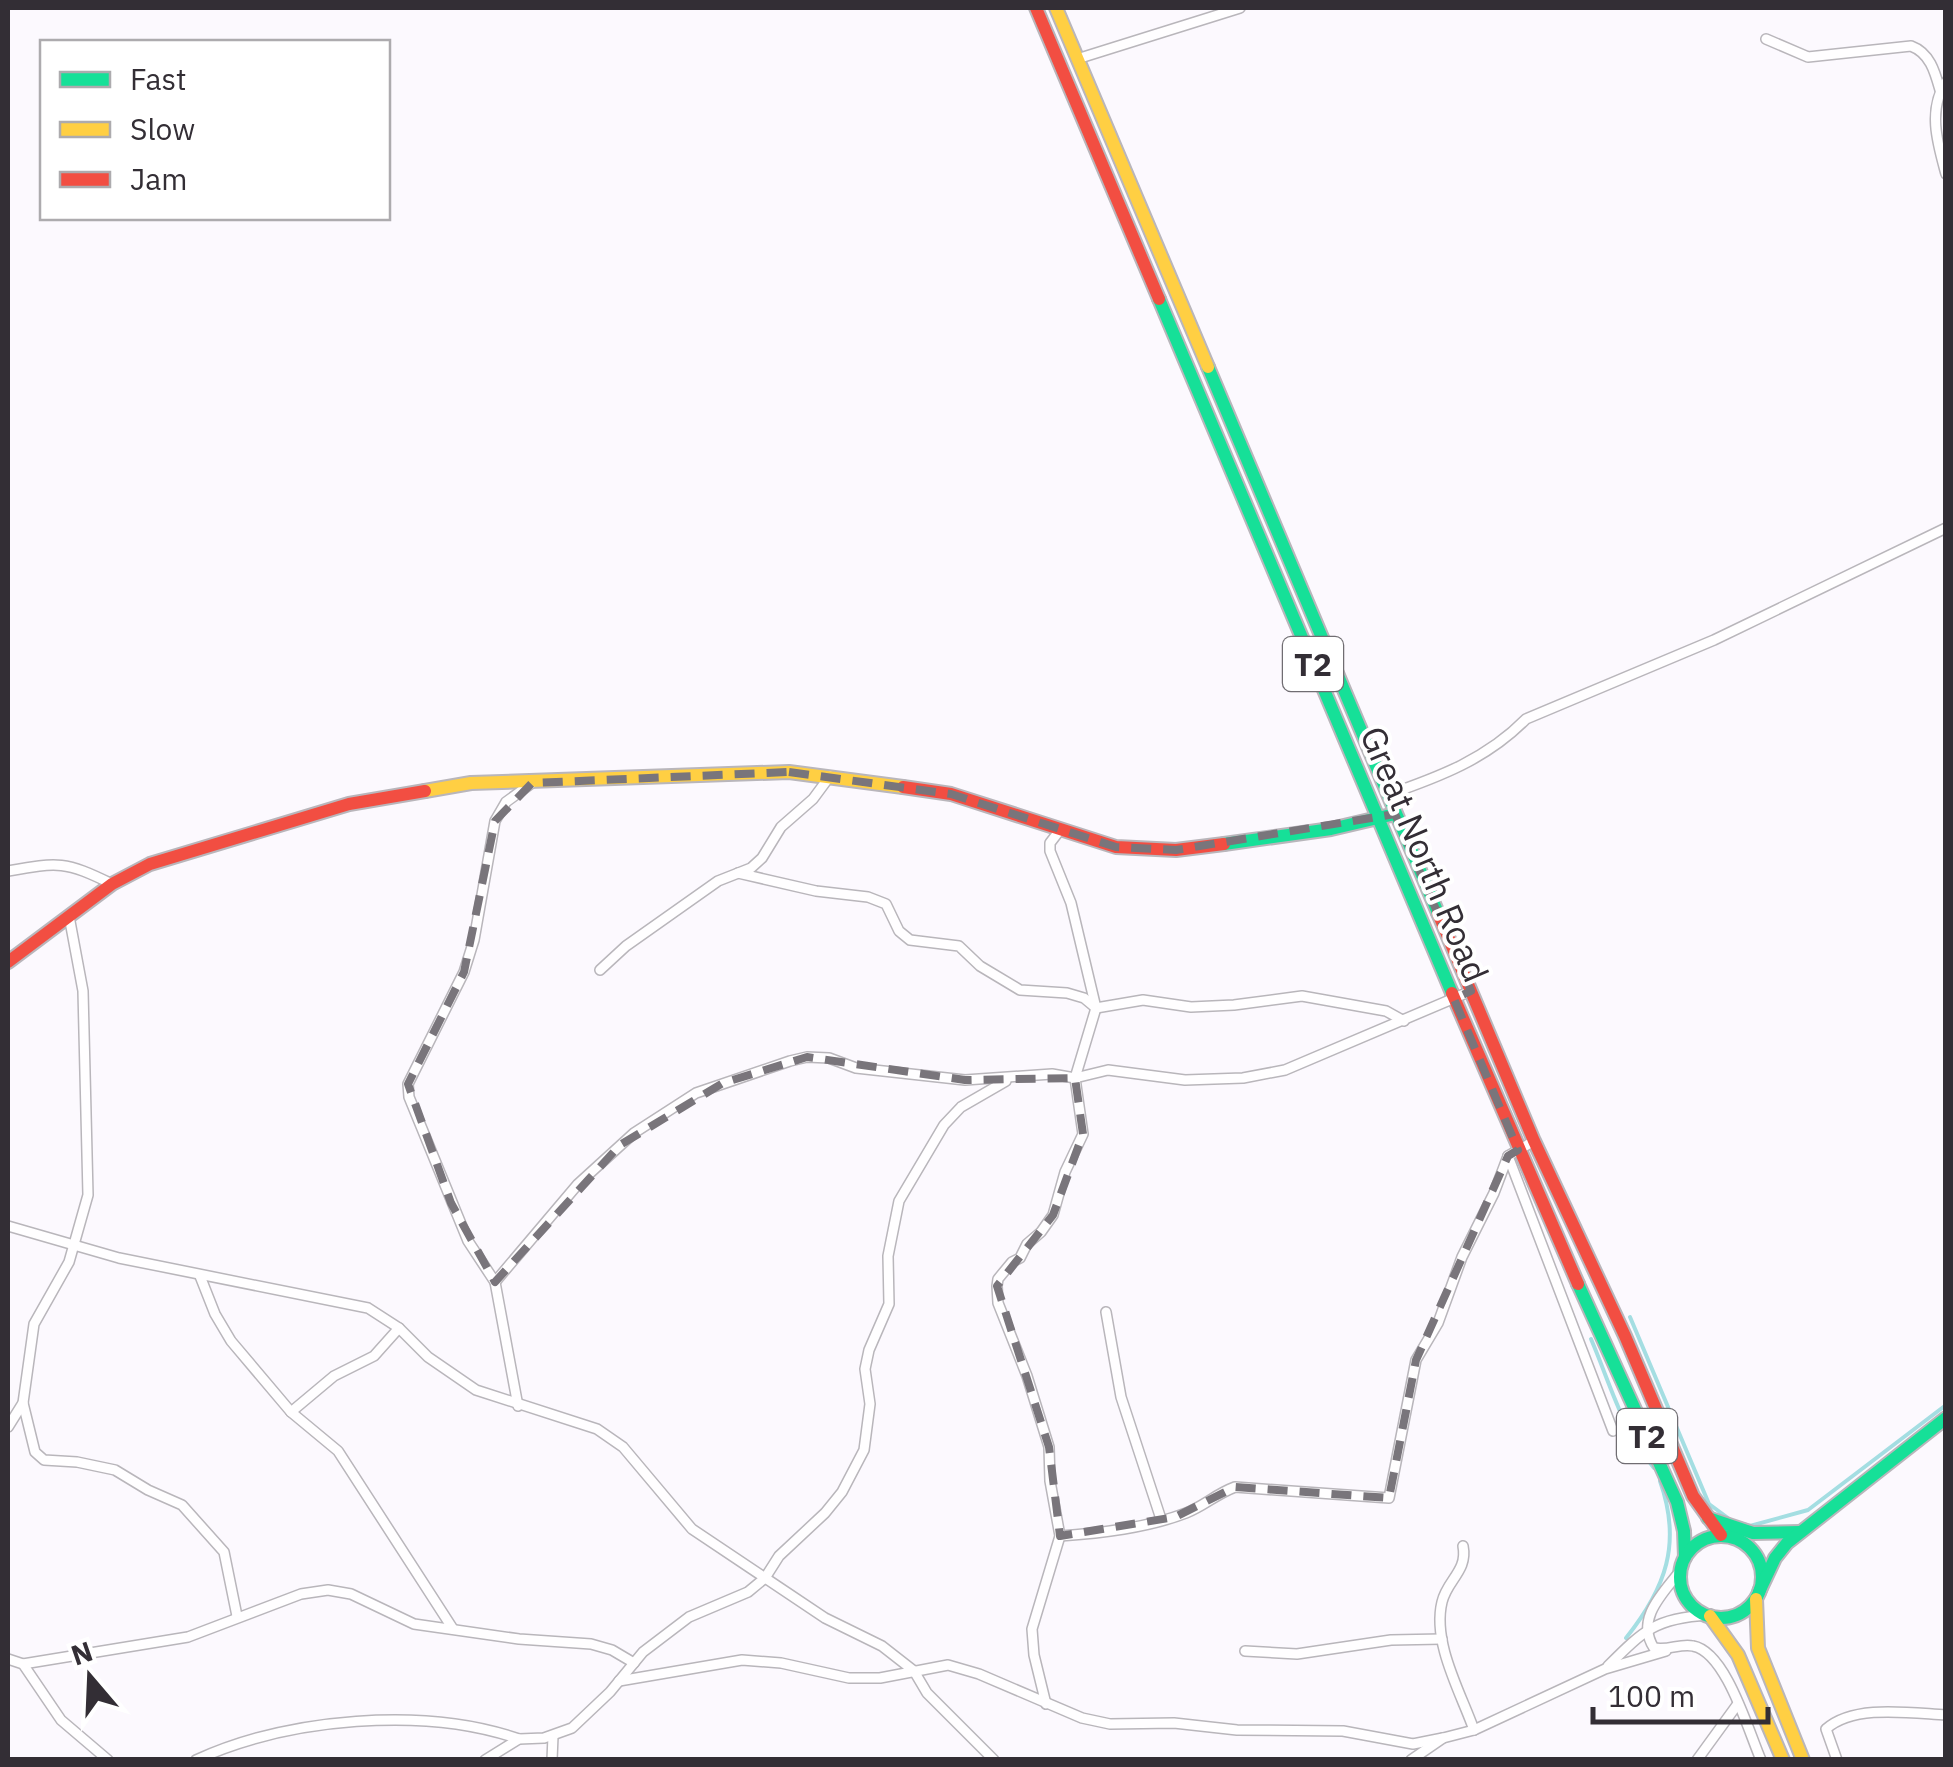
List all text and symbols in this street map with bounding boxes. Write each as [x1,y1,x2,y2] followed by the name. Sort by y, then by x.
[40,40,390,220] legend
[130,59,187,98] text: Fast
[130,109,195,148] text: Slow
[130,159,188,198] text: Jam
[1283,637,1343,691] road number: T2
[1350,719,1500,989] street label: Great North Road
[1617,1409,1677,1463] road number: T2
[40,1627,140,1727] north arrow
[66,1632,97,1674] text: N
[1593,1662,1768,1724] scale bar
[1608,1676,1695,1715] text: 100 m

